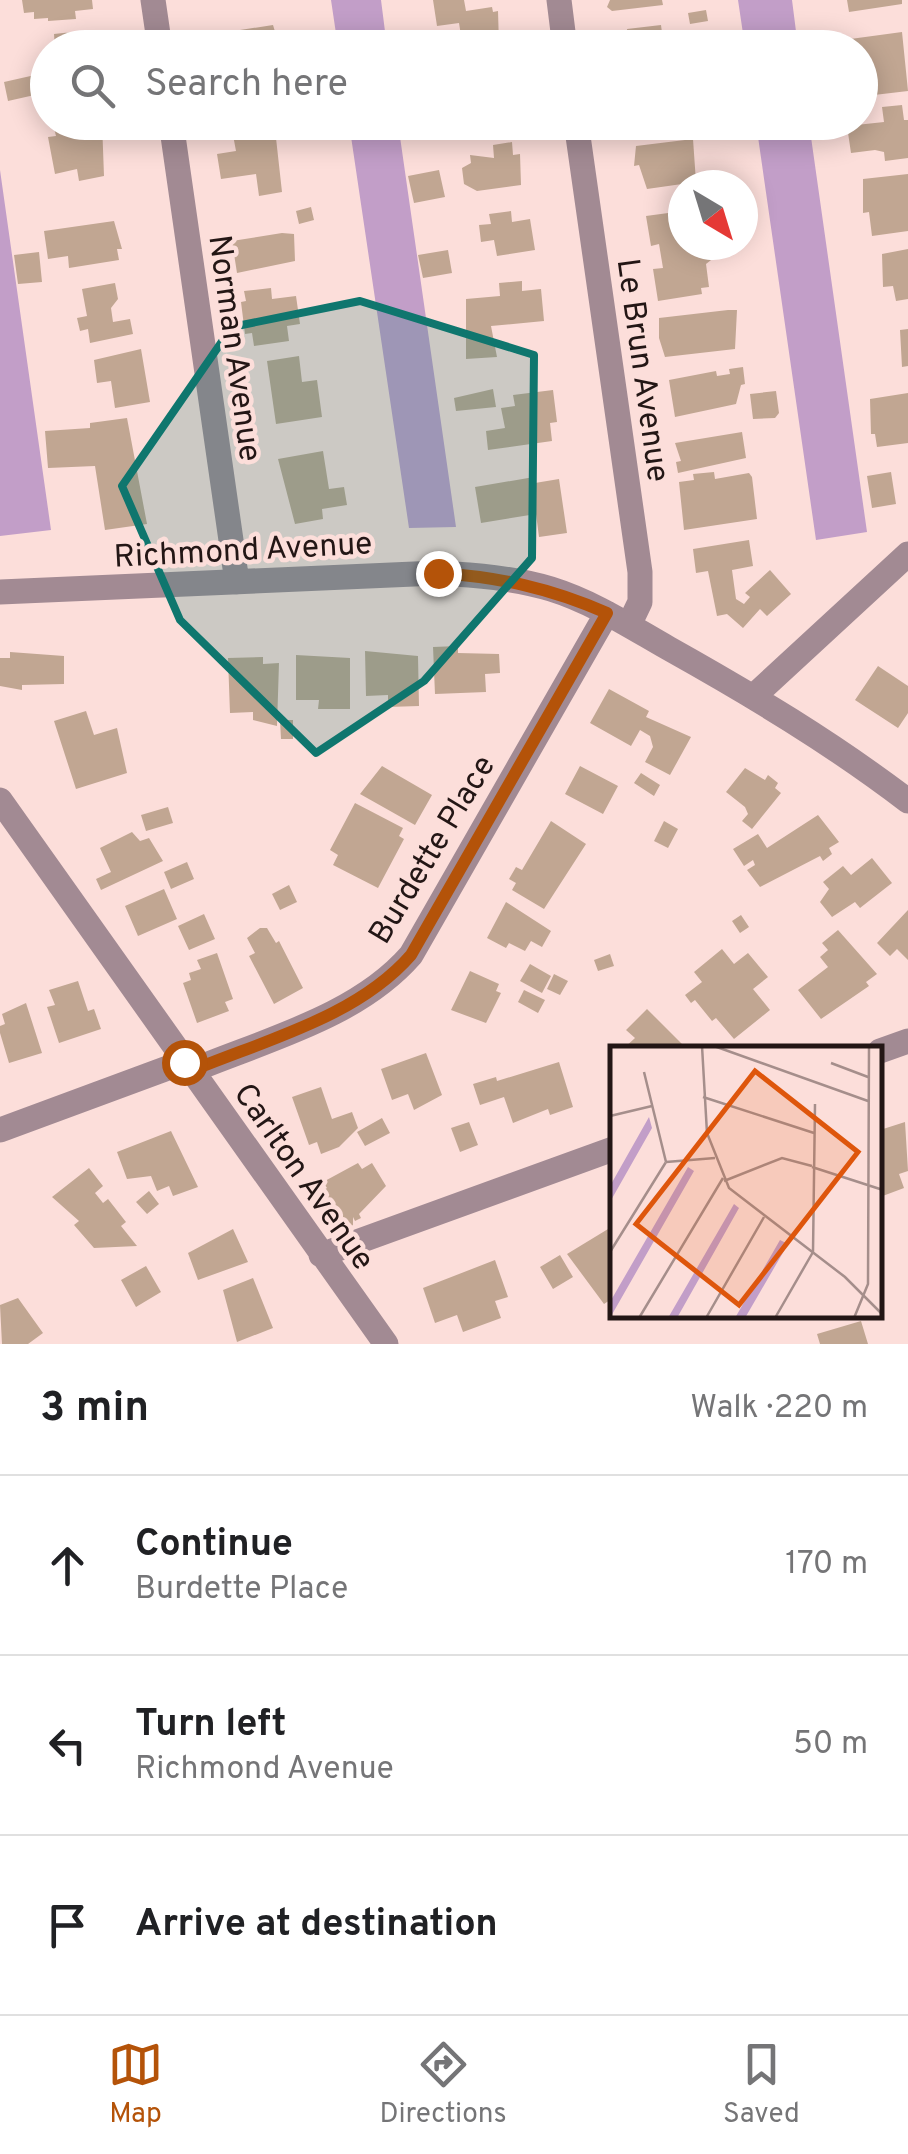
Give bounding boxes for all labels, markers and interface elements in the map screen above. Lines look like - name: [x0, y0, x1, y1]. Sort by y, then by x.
- search box: [30, 30, 878, 140]
- icon: search: [65, 58, 120, 113]
- text: Search here: [145, 61, 348, 110]
- north arrow: [668, 170, 758, 260]
- street label: Norman Avenue: [197, 233, 269, 464]
- street label: Le Brun Avenue: [606, 256, 677, 485]
- street label: Richmond Avenue: [113, 525, 373, 579]
- route end: [416, 551, 462, 597]
- street label: Burdette Place: [362, 749, 506, 952]
- route start: [162, 1040, 208, 1086]
- inset map: [610, 1046, 883, 1319]
- street label: Carlton Avenue: [223, 1076, 382, 1279]
- text: 3 min: [40, 1383, 149, 1436]
- text: Walk · 220 m: [690, 1389, 868, 1429]
- text: Continue: [135, 1521, 293, 1570]
- icon: ahead: [40, 1538, 95, 1593]
- text: 170 m: [785, 1545, 868, 1585]
- text: Burdette Place: [135, 1570, 348, 1610]
- text: Turn left: [135, 1701, 287, 1750]
- icon: left: [40, 1718, 95, 1773]
- text: 50 m: [793, 1725, 868, 1765]
- text: Richmond Avenue: [135, 1750, 394, 1790]
- icon: arrive: [40, 1898, 95, 1953]
- text: Arrive at destination: [135, 1901, 498, 1950]
- tab: Map: [108, 2037, 163, 2133]
- tab: Directions: [379, 2037, 507, 2133]
- tab: Saved: [723, 2037, 800, 2133]

